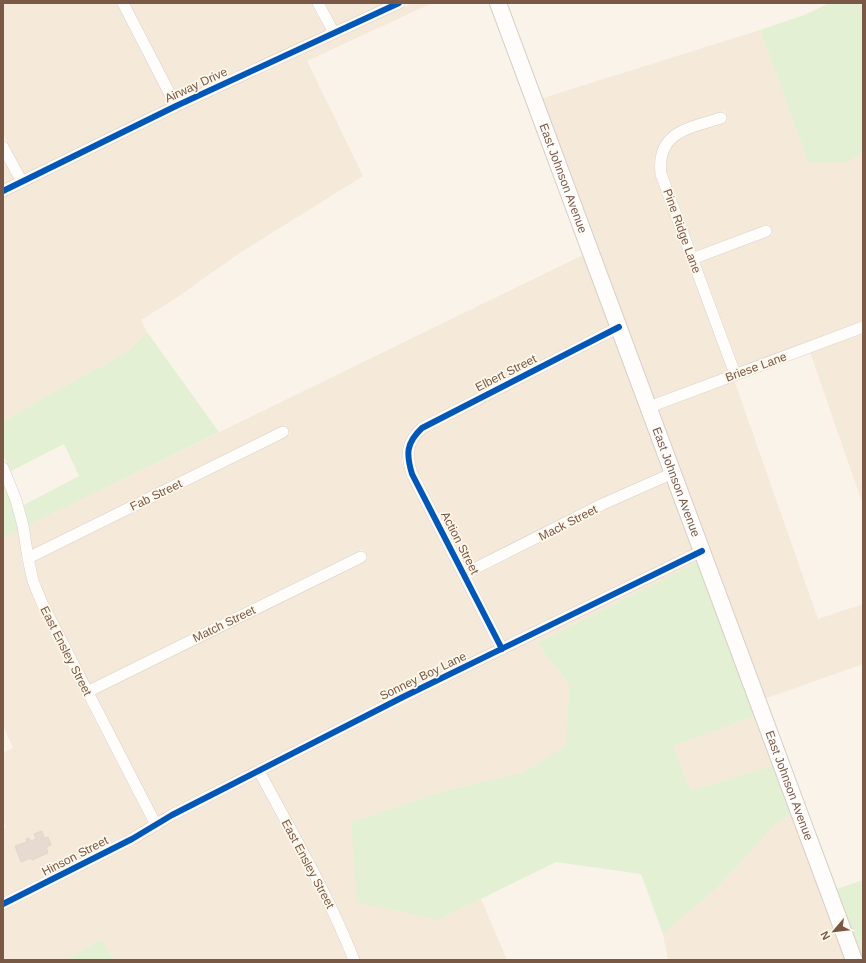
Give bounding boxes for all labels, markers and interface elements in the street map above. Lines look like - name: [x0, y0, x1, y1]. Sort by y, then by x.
- street label: Airway Drive: [163, 64, 230, 106]
- street label: East Johnson Avenue: [536, 121, 590, 235]
- street label: Pine Ridge Lane: [660, 187, 704, 275]
- street label: Briese Lane: [724, 349, 789, 385]
- street label: Elbert Street: [473, 351, 539, 394]
- street label: East Johnson Avenue: [649, 425, 703, 539]
- street label: Fab Street: [128, 476, 185, 514]
- street label: Mack Street: [536, 502, 600, 544]
- street label: Action Street: [438, 509, 482, 577]
- street label: Match Street: [190, 603, 258, 645]
- street label: East Ensley Street: [37, 604, 95, 699]
- street label: Sonney Boy Lane: [377, 649, 469, 703]
- street label: East Johnson Avenue: [762, 729, 816, 843]
- street label: East Ensley Street: [279, 817, 338, 911]
- street label: Hinson Street: [39, 833, 111, 879]
- north arrow: [814, 911, 854, 951]
- text: N: [818, 929, 832, 942]

